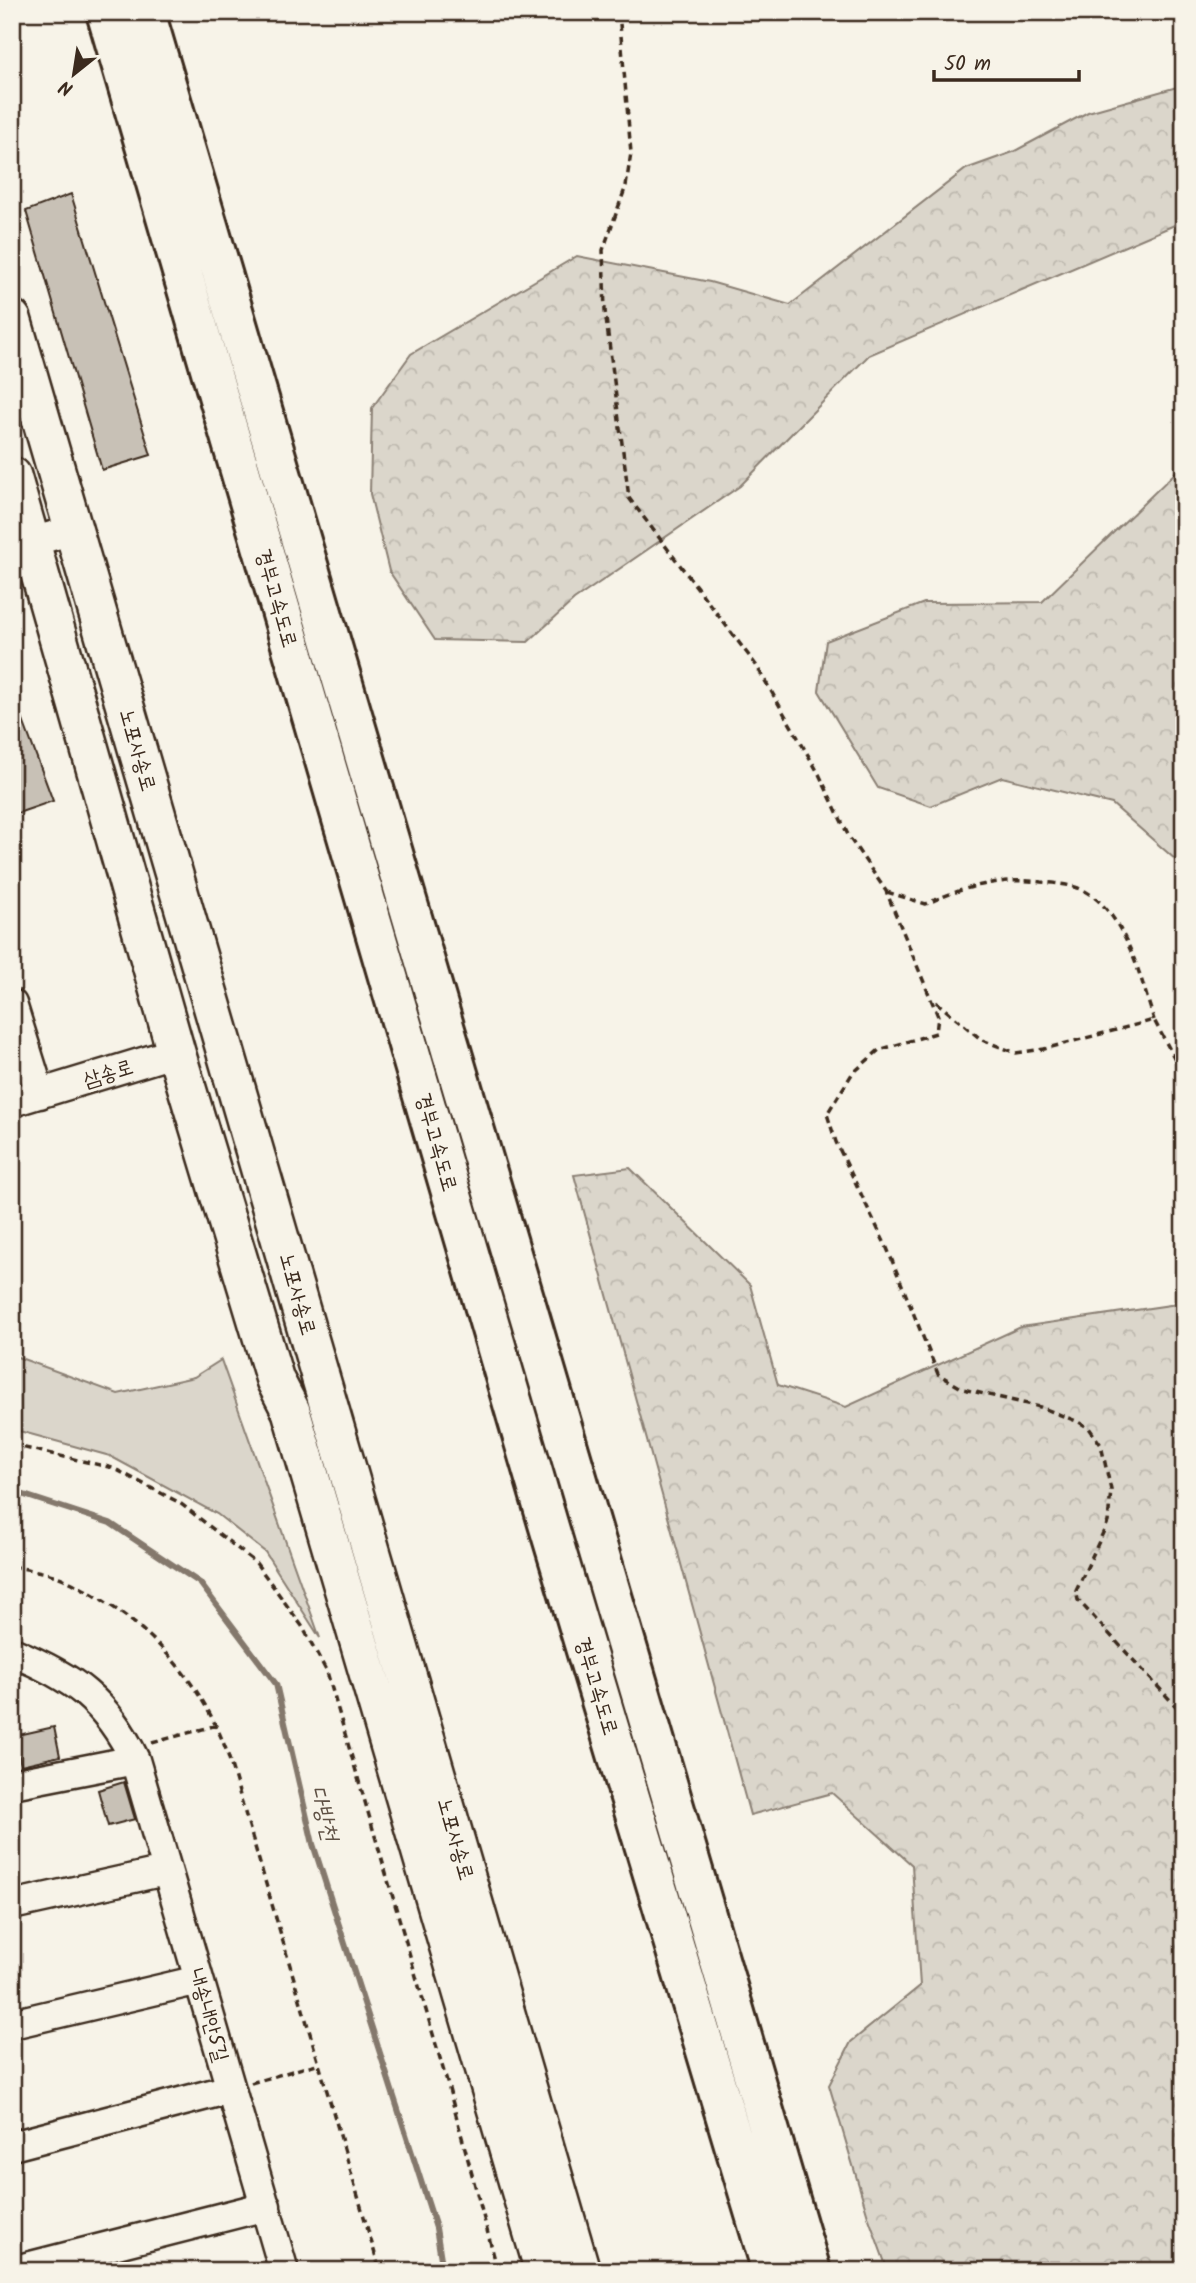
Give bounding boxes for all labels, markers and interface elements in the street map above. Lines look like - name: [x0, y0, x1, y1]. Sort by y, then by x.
- north arrow: [38, 38, 108, 108]
- scale bar: [934, 38, 1079, 82]
- text: 50 m: [944, 48, 991, 81]
- text: N: [54, 71, 79, 103]
- street label: 경부고속도로: [246, 545, 305, 652]
- street label: 노포사송로: [109, 705, 164, 796]
- street label: 삼송로: [79, 1051, 138, 1098]
- street label: 경부고속도로: [406, 1089, 465, 1196]
- street label: 노포사송로: [269, 1249, 324, 1340]
- street label: 경부고속도로: [565, 1633, 626, 1740]
- water label: 다방천: [299, 1782, 348, 1847]
- street label: 노포사송로: [427, 1794, 482, 1885]
- street label: 내송내안5길: [178, 1965, 237, 2066]

